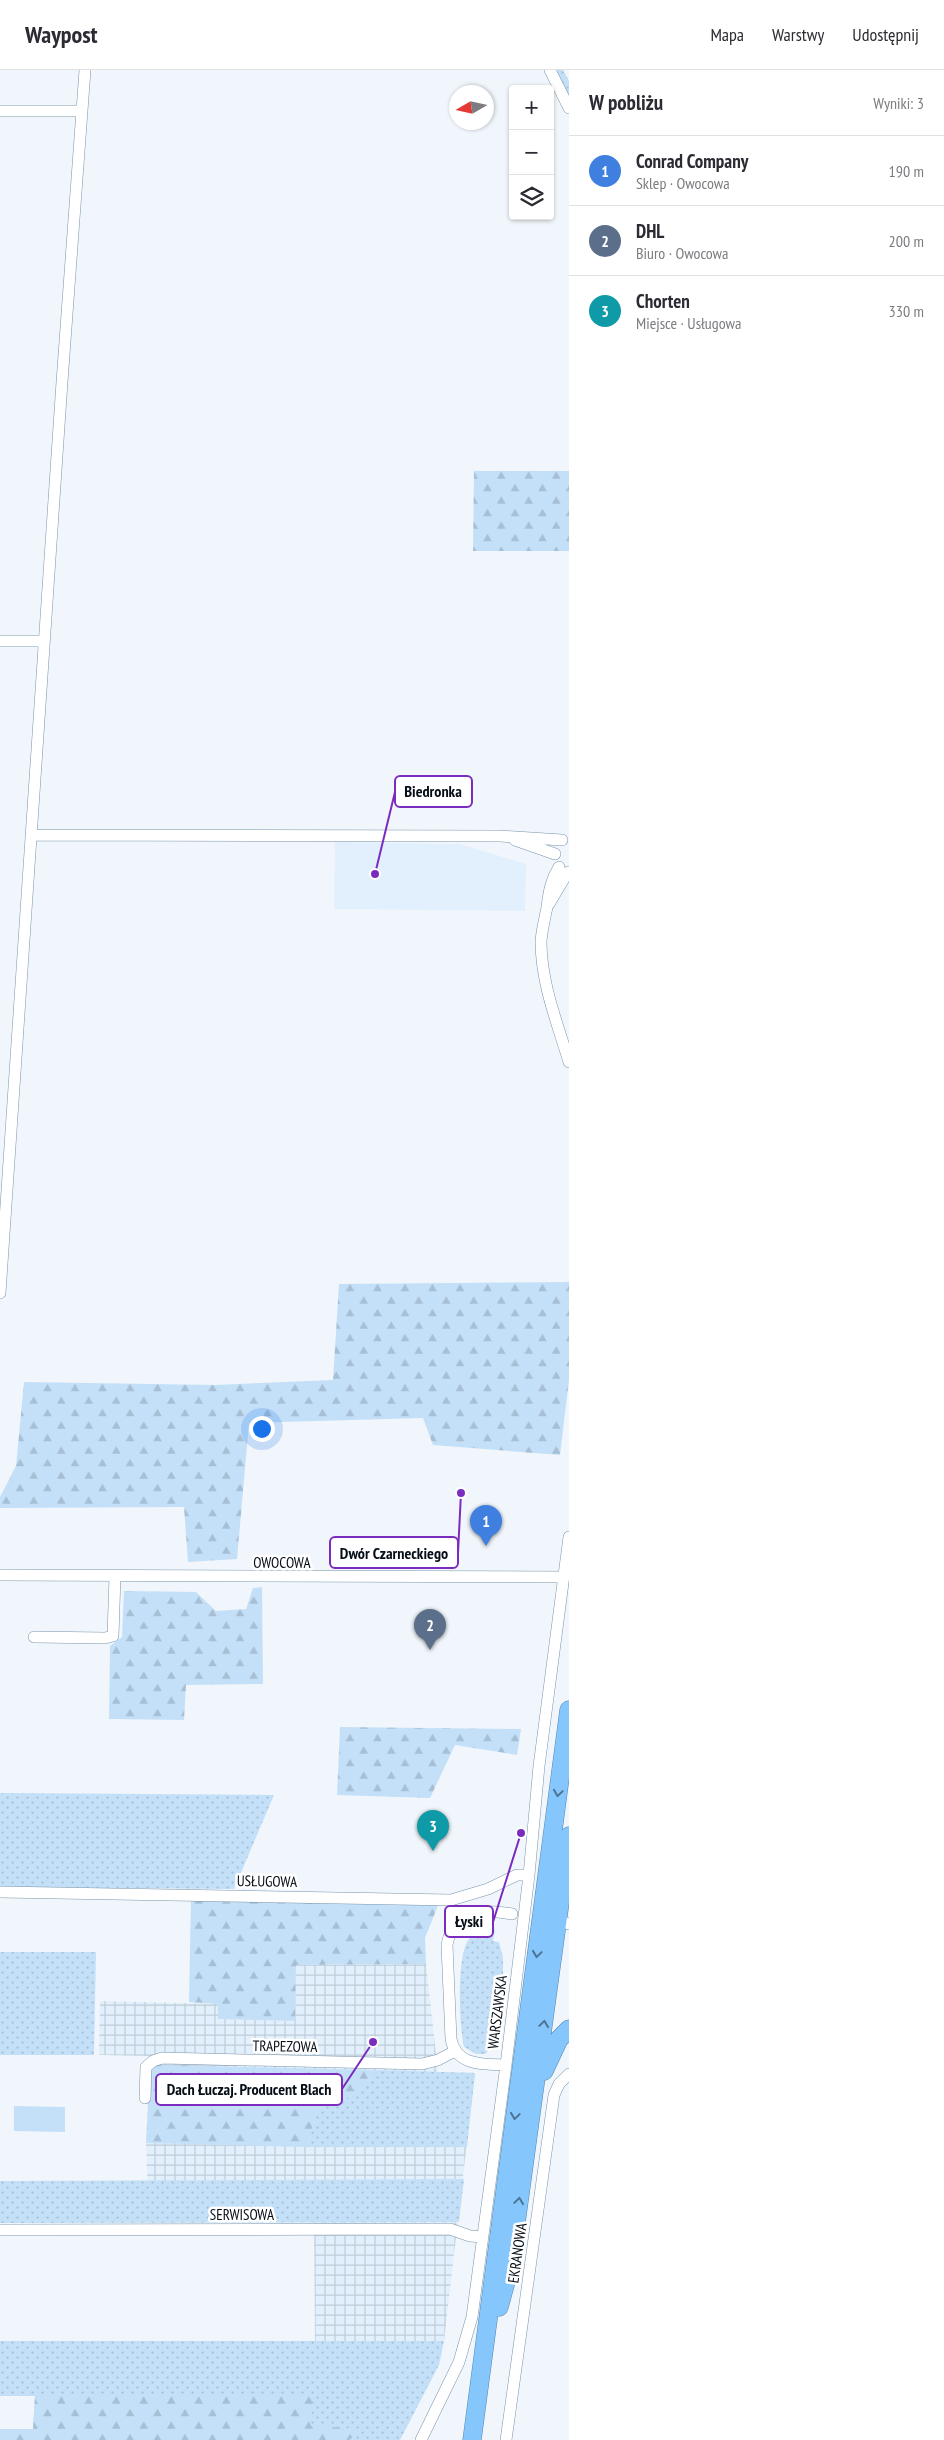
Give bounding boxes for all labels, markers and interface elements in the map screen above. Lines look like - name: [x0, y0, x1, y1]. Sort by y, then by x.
- text: Waypost: [25, 19, 98, 50]
- text: Mapa: [710, 23, 744, 46]
- text: Warstwy: [772, 23, 824, 46]
- text: Udostępnij: [852, 23, 919, 46]
- north arrow: [449, 85, 494, 130]
- map controls: [509, 85, 554, 220]
- button: +: [509, 85, 554, 130]
- text: W pobliżu: [589, 89, 663, 116]
- text: Wyniki: 3: [873, 93, 924, 113]
- button: −: [509, 130, 554, 175]
- text: Conrad Company: [636, 149, 748, 173]
- text: 1: [601, 161, 609, 181]
- text: 190 m: [889, 161, 924, 181]
- text: Sklep · Owocowa: [636, 173, 730, 193]
- button: layers: [509, 175, 554, 220]
- text: DHL: [636, 219, 664, 243]
- text: 2: [601, 231, 609, 251]
- text: 200 m: [889, 231, 924, 251]
- text: Biuro · Owocowa: [636, 243, 728, 263]
- text: Chorten: [636, 289, 690, 313]
- text: 3: [601, 301, 609, 321]
- text: 330 m: [889, 301, 924, 321]
- text: Miejsce · Usługowa: [636, 313, 741, 333]
- callout: Biedronka: [395, 776, 472, 807]
- text: Biedronka: [404, 781, 462, 801]
- your location: [249, 1416, 275, 1442]
- pin: 1: [470, 1505, 502, 1546]
- callout: Dwór Czarneckiego: [330, 1537, 458, 1568]
- text: Dwór Czarneckiego: [340, 1543, 448, 1563]
- street label: OWOCOWA: [253, 1553, 312, 1572]
- pin: 2: [414, 1609, 446, 1650]
- one-way arrow: [553, 1789, 564, 1797]
- pin: 3: [417, 1810, 449, 1851]
- street label: USŁUGOWA: [237, 1871, 298, 1891]
- callout: Łyski: [445, 1906, 493, 1937]
- text: Łyski: [455, 1911, 483, 1931]
- one-way arrow: [532, 1950, 543, 1958]
- street label: WARSZAWSKA: [483, 1973, 511, 2050]
- one-way arrow: [538, 2020, 549, 2028]
- street label: TRAPEZOWA: [252, 2036, 319, 2056]
- callout: Dach Łuczaj. Producent Blach: [156, 2074, 342, 2105]
- text: Dach Łuczaj. Producent Blach: [167, 2079, 331, 2099]
- one-way arrow: [510, 2112, 521, 2120]
- one-way arrow: [513, 2197, 524, 2205]
- street label: SERWISOWA: [210, 2205, 275, 2224]
- street label: EKRANOWA: [503, 2221, 531, 2284]

